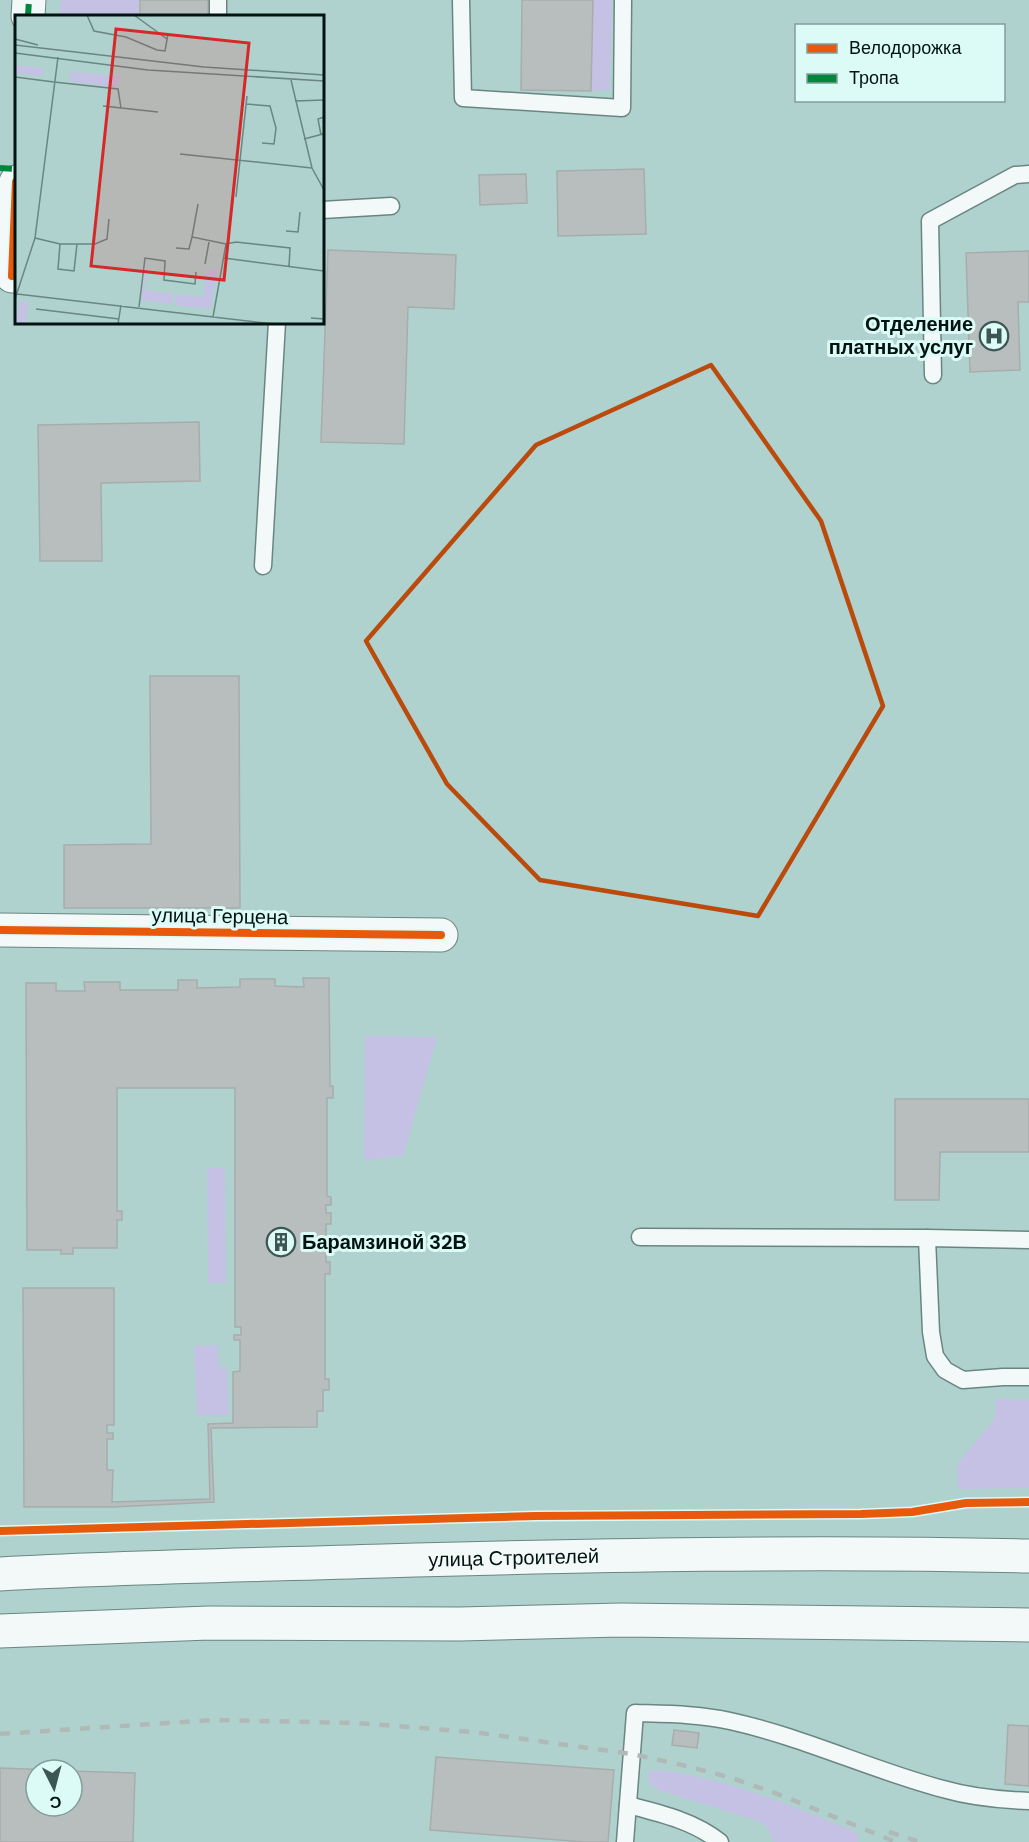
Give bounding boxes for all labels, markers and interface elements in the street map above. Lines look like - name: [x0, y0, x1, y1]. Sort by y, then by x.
- inset map: [15, 15, 324, 324]
- legend: [795, 24, 1005, 102]
- text: Велодорожка: [849, 36, 962, 60]
- text: Тропа: [849, 66, 900, 90]
- place label: Отделение платных услуг: [829, 311, 973, 360]
- hospital icon: Отделение платных услуг: [978, 320, 1010, 352]
- street label: улица Герцена: [152, 902, 289, 930]
- building icon: Барамзиной 32В: [265, 1226, 297, 1258]
- place label: Барамзиной 32В: [302, 1229, 467, 1255]
- street label: улица Строителей: [428, 1543, 599, 1573]
- north arrow: [24, 1758, 84, 1818]
- text: С: [48, 1791, 62, 1814]

